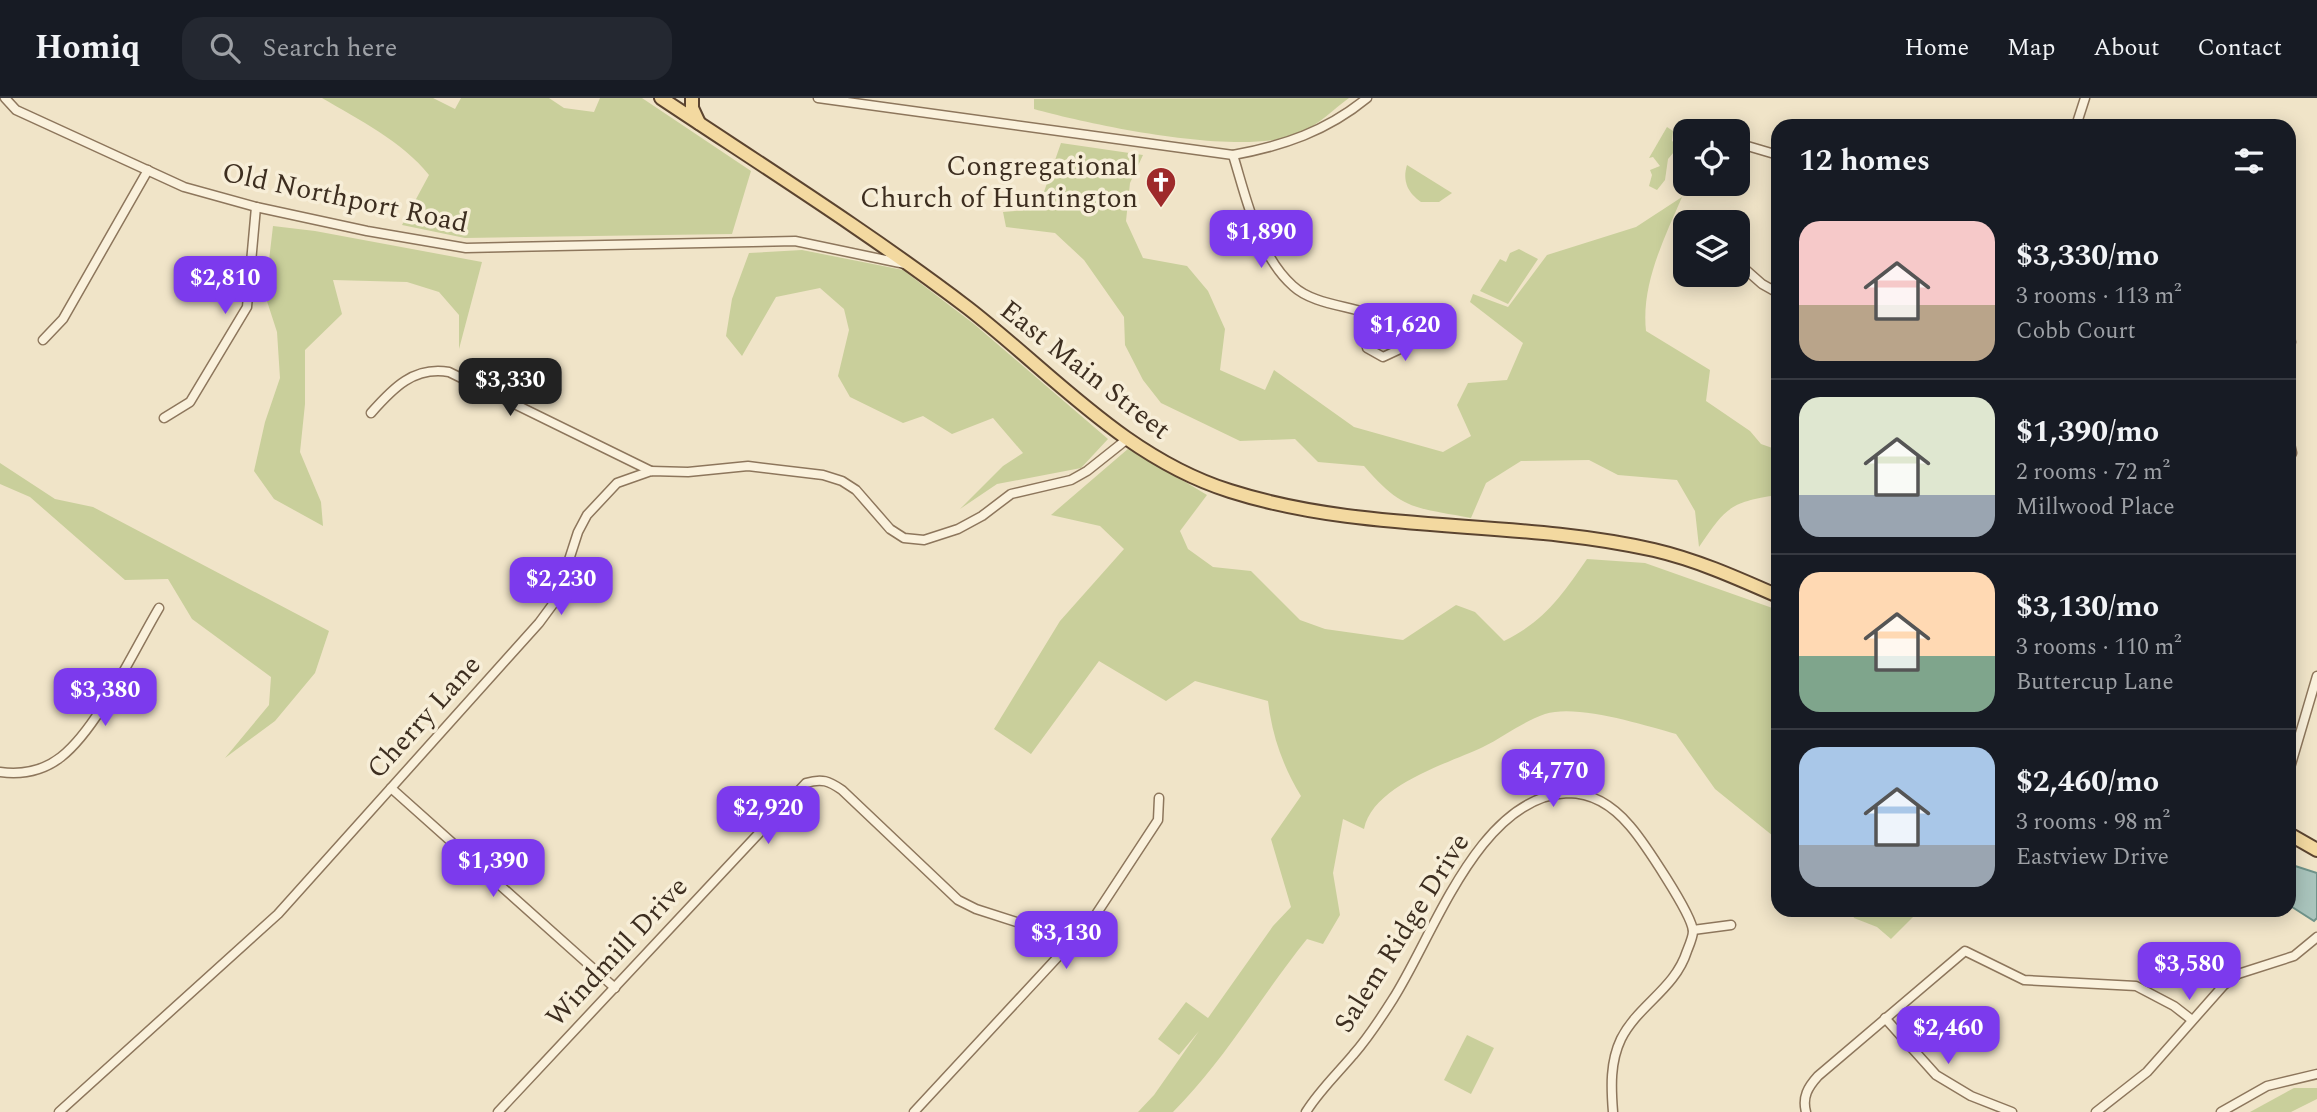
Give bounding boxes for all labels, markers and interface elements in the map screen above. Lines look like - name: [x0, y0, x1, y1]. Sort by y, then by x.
- search box: [182, 17, 672, 80]
- text: Homiq: [35, 23, 140, 73]
- text: Search here: [262, 28, 397, 68]
- icon: search: [206, 29, 244, 67]
- text: Home: [1904, 30, 1969, 66]
- text: Map: [2007, 30, 2055, 66]
- text: About: [2093, 30, 2159, 66]
- text: Contact: [2197, 30, 2282, 66]
- map controls: [1673, 119, 1750, 287]
- button: locate: [1673, 119, 1750, 196]
- text: 12 homes: [1799, 138, 1930, 184]
- icon: filters: [2230, 142, 2268, 180]
- place label: Congregational Church of Huntington: [860, 145, 1138, 220]
- street label: Old Northport Road: [218, 151, 472, 245]
- church icon: Congregational Church of Huntington: [1144, 165, 1178, 209]
- button: layers: [1673, 210, 1750, 287]
- pin: $1,890: [1204, 211, 1318, 270]
- text: $1,890: [1226, 215, 1296, 250]
- text: $3,330/mo: [2016, 233, 2159, 279]
- icon: home: [1855, 249, 1939, 333]
- pin: $2,810: [168, 256, 282, 316]
- text: $2,810: [190, 261, 260, 296]
- text: 3 rooms · 113 m²: [2016, 279, 2182, 314]
- street label: East Main Street: [990, 289, 1180, 451]
- pin: $1,620: [1348, 303, 1462, 363]
- text: $1,620: [1370, 308, 1440, 343]
- text: Cobb Court: [2016, 314, 2136, 349]
- pin: $3,330: [453, 358, 567, 418]
- text: $3,330: [475, 363, 545, 398]
- text: $1,390/mo: [2016, 409, 2159, 455]
- icon: home: [1855, 425, 1939, 509]
- text: 2 rooms · 72 m²: [2016, 455, 2170, 490]
- text: Millwood Place: [2016, 490, 2175, 525]
- pin: $2,230: [504, 558, 618, 617]
- text: $2,230: [526, 562, 596, 597]
- text: $3,130/mo: [2016, 584, 2159, 630]
- icon: home: [1855, 600, 1939, 684]
- text: 3 rooms · 110 m²: [2016, 630, 2182, 665]
- street label: Cherry Lane: [356, 645, 492, 789]
- text: Buttercup Lane: [2016, 665, 2174, 700]
- pin: $3,380: [48, 668, 162, 728]
- text: $3,380: [70, 673, 140, 708]
- pin: $4,770: [1496, 750, 1610, 809]
- text: $4,770: [1518, 754, 1588, 789]
- text: $2,460/mo: [2016, 759, 2159, 805]
- icon: home: [1855, 775, 1939, 859]
- pin: $2,920: [711, 786, 825, 846]
- text: $2,920: [733, 791, 803, 826]
- text: 3 rooms · 98 m²: [2016, 805, 2170, 840]
- street label: Salem Ridge Drive: [1323, 825, 1481, 1041]
- pin: $1,390: [436, 840, 550, 899]
- text: Eastview Drive: [2016, 840, 2169, 875]
- text: $1,390: [458, 844, 528, 879]
- street label: Windmill Drive: [536, 867, 698, 1037]
- pin: $3,130: [1009, 912, 1123, 971]
- text: $3,130: [1031, 916, 1101, 951]
- pin: $3,580: [2132, 942, 2246, 1002]
- text: $3,580: [2154, 947, 2224, 982]
- pin: $2,460: [1891, 1006, 2005, 1066]
- text: $2,460: [1913, 1011, 1983, 1046]

